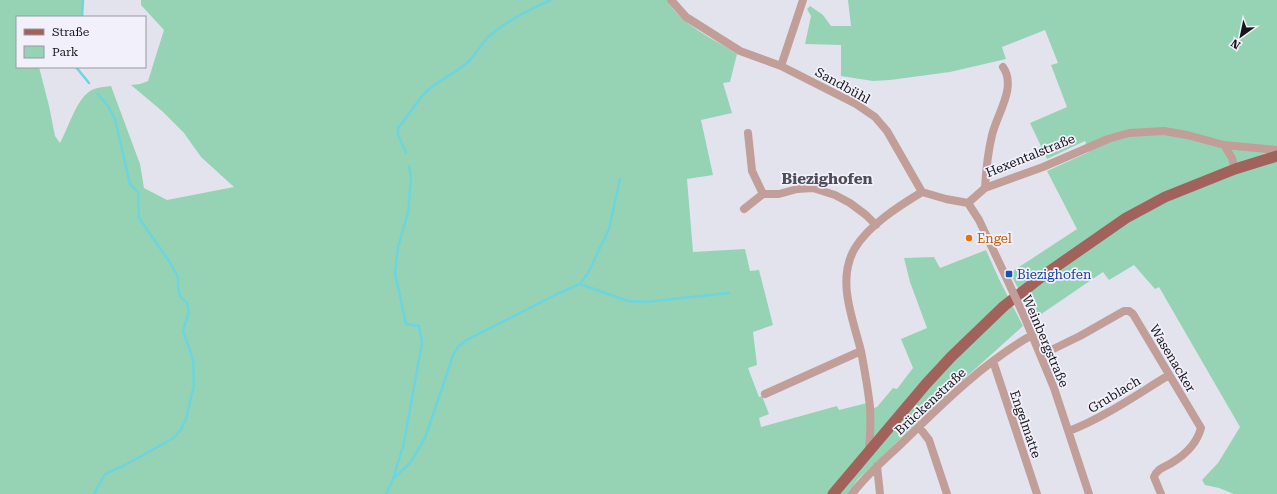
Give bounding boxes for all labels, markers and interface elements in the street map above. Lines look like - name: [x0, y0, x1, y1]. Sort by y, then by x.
- legend: [16, 16, 146, 68]
- north arrow: [1221, 16, 1261, 56]
- text: Straße: [52, 25, 90, 39]
- text: N: [1228, 36, 1243, 52]
- text: Park: [52, 45, 79, 59]
- street label: Sandbühl: [813, 64, 873, 107]
- street label: Hexentalstraße: [983, 131, 1077, 180]
- district label: Biezighofen: [781, 170, 873, 188]
- place label: Engel: [977, 231, 1012, 246]
- marker: Engel: [964, 233, 974, 243]
- place label: Biezighofen: [1017, 267, 1092, 282]
- marker: Biezighofen: [1004, 269, 1014, 279]
- street label: Weinbergstraße: [1019, 293, 1072, 390]
- street label: Wasenacker: [1147, 322, 1199, 395]
- street label: Brückenstraße: [892, 365, 969, 438]
- street label: Grublach: [1085, 373, 1144, 416]
- street label: Engelmatte: [1007, 388, 1044, 460]

